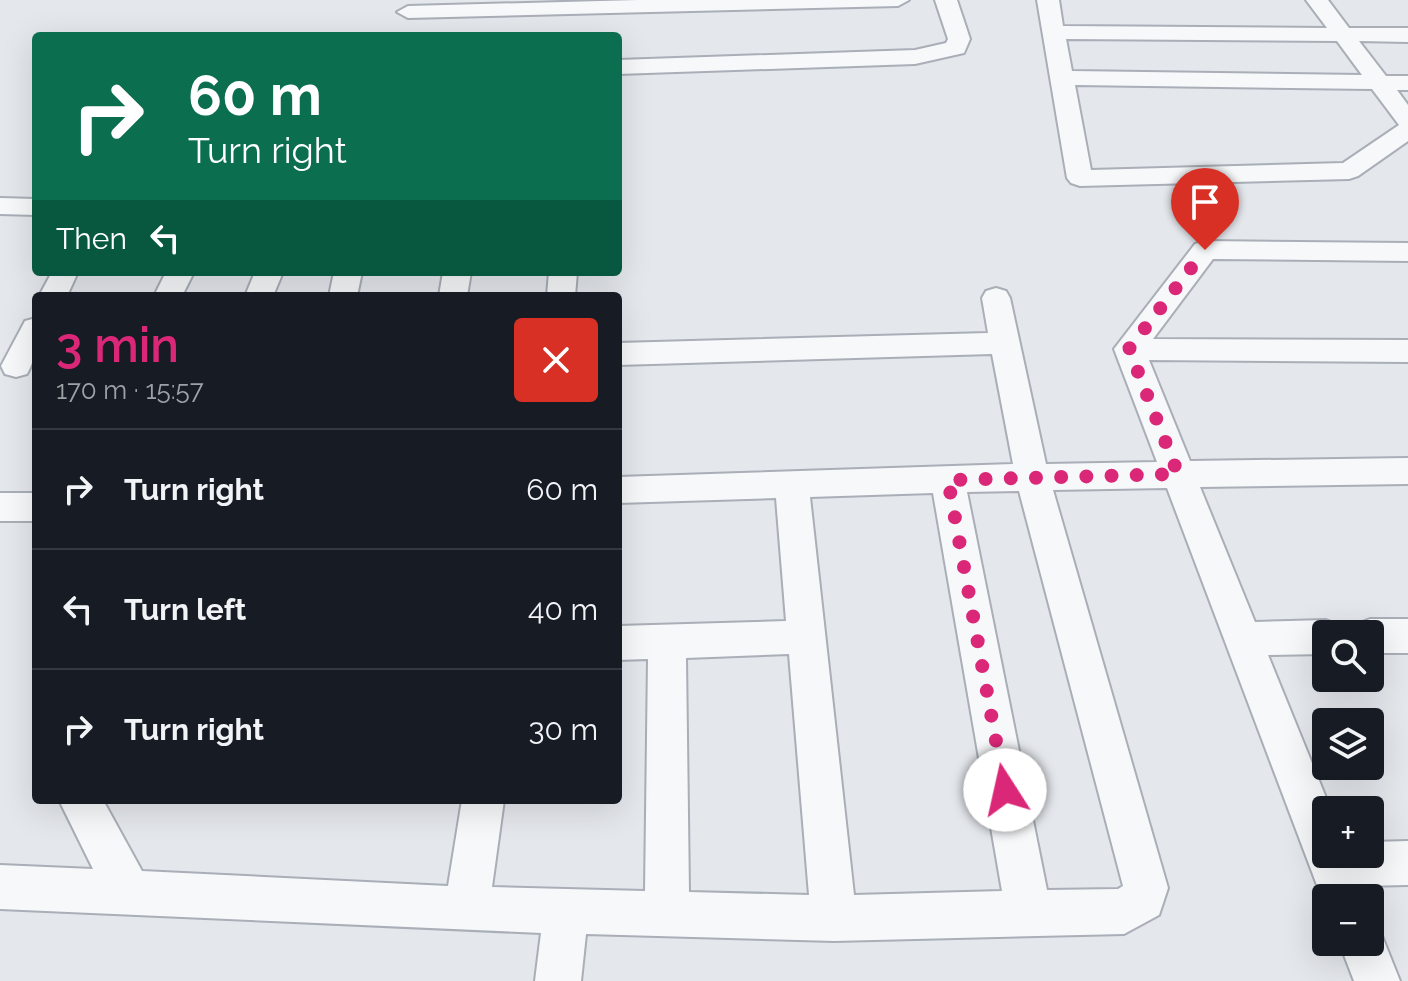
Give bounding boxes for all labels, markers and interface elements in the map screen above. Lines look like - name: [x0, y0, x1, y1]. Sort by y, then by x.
- text: 60 m: [188, 62, 322, 128]
- icon: right: [56, 64, 160, 168]
- text: Turn right: [188, 129, 347, 171]
- pin: [1171, 168, 1239, 250]
- icon: arrive: [1183, 180, 1227, 224]
- icon: left: [143, 216, 187, 260]
- text: Then: [56, 221, 127, 256]
- text: 3 min: [56, 317, 179, 373]
- button: close: [514, 318, 598, 402]
- text: 170 m · 15:57: [56, 375, 204, 405]
- icon: right: [56, 467, 100, 511]
- text: Turn right: [124, 472, 264, 507]
- text: 60 m: [526, 472, 598, 507]
- icon: left: [56, 587, 100, 631]
- text: Turn left: [124, 592, 246, 627]
- text: 40 m: [528, 592, 598, 627]
- map controls: [1312, 620, 1384, 956]
- button: search: [1312, 620, 1384, 692]
- icon: right: [56, 707, 100, 751]
- button: layers: [1312, 708, 1384, 780]
- text: Turn right: [124, 712, 264, 747]
- text: 30 m: [528, 712, 598, 747]
- position arrow: [963, 748, 1047, 832]
- button: +: [1312, 796, 1384, 868]
- button: −: [1312, 884, 1384, 956]

